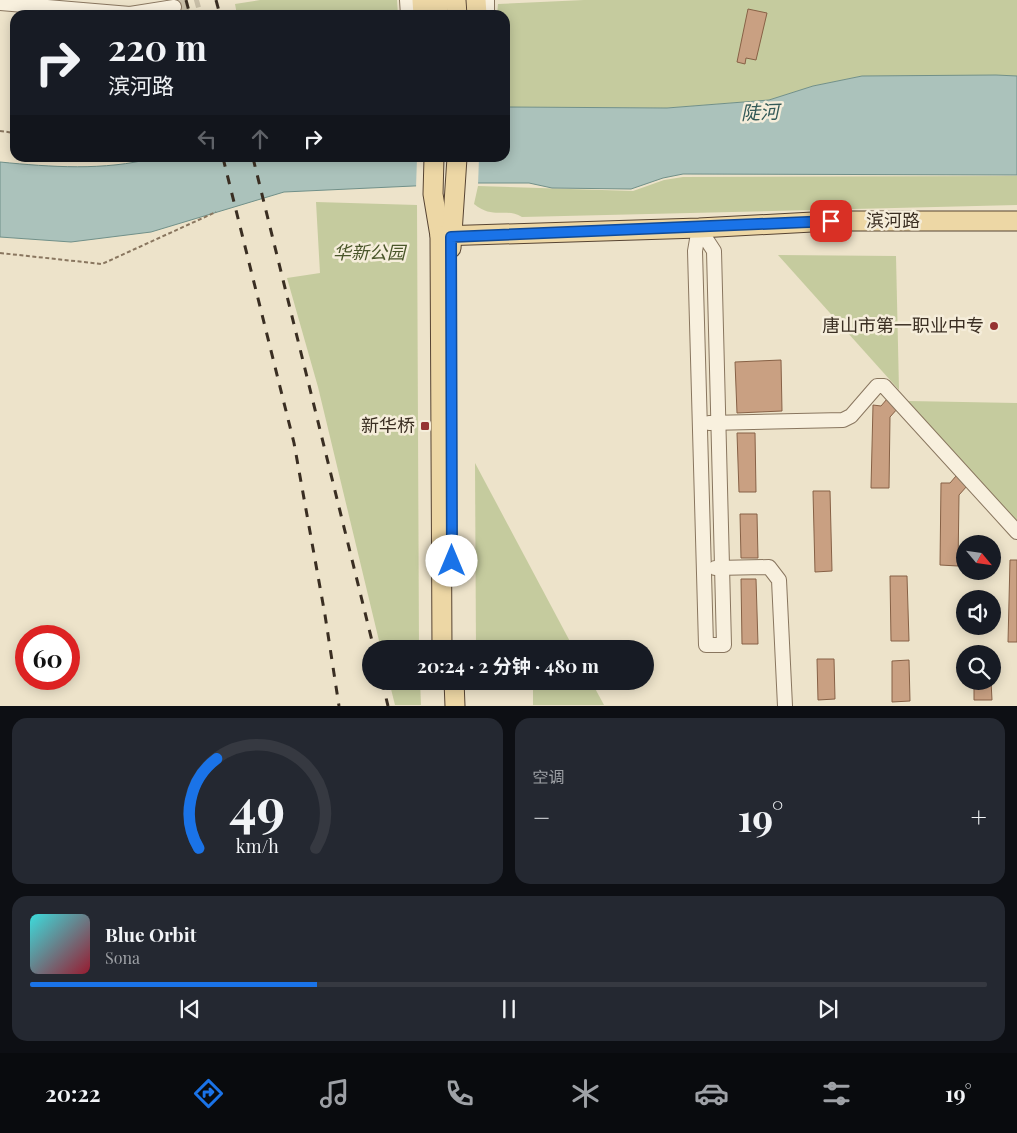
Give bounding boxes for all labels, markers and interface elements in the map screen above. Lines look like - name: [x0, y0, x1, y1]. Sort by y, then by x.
- text: 220 m: [108, 23, 207, 70]
- icon: right: [25, 30, 90, 95]
- text: 滨河路: [108, 70, 174, 100]
- water label: 陡河: [741, 97, 783, 125]
- icon: left: [193, 125, 221, 153]
- icon: ahead: [246, 125, 274, 153]
- icon: right: [299, 125, 327, 153]
- pin: [810, 200, 852, 242]
- icon: arrive: [817, 207, 845, 235]
- street label: 滨河路: [866, 208, 920, 232]
- park label: 华新公园: [333, 240, 408, 264]
- place label: 唐山市第一职业中专: [822, 313, 984, 337]
- marker: 唐山市第一职业中专: [988, 320, 1000, 332]
- place label: 新华桥: [361, 413, 415, 437]
- marker: 新华桥: [419, 420, 431, 432]
- position arrow: [425, 534, 477, 586]
- north arrow: [956, 535, 1001, 580]
- map controls: [956, 535, 1001, 690]
- button: sound: [956, 590, 1001, 635]
- speed limit sign: 60: [15, 625, 80, 690]
- button: search: [956, 645, 1001, 690]
- text: 20:24 · 2 分钟 · 480 m: [417, 652, 599, 678]
- text: 空调: [533, 766, 565, 787]
- text: 49: [229, 771, 285, 840]
- text: 19°: [738, 791, 784, 842]
- text: −: [533, 798, 551, 835]
- text: +: [971, 798, 987, 835]
- text: km/h: [236, 834, 279, 857]
- text: Blue Orbit: [105, 921, 196, 947]
- text: Sona: [105, 947, 140, 968]
- icon: previous: [176, 995, 204, 1023]
- icon: pause: [495, 995, 523, 1023]
- icon: next: [814, 995, 842, 1023]
- icon: directions: [191, 1076, 226, 1111]
- icon: music: [317, 1076, 352, 1111]
- icon: phone: [442, 1076, 477, 1111]
- icon: climate: [568, 1076, 603, 1111]
- icon: car: [694, 1076, 729, 1111]
- icon: filters: [819, 1076, 854, 1111]
- text: 20:22: [45, 1078, 100, 1108]
- text: 19°: [945, 1078, 972, 1108]

